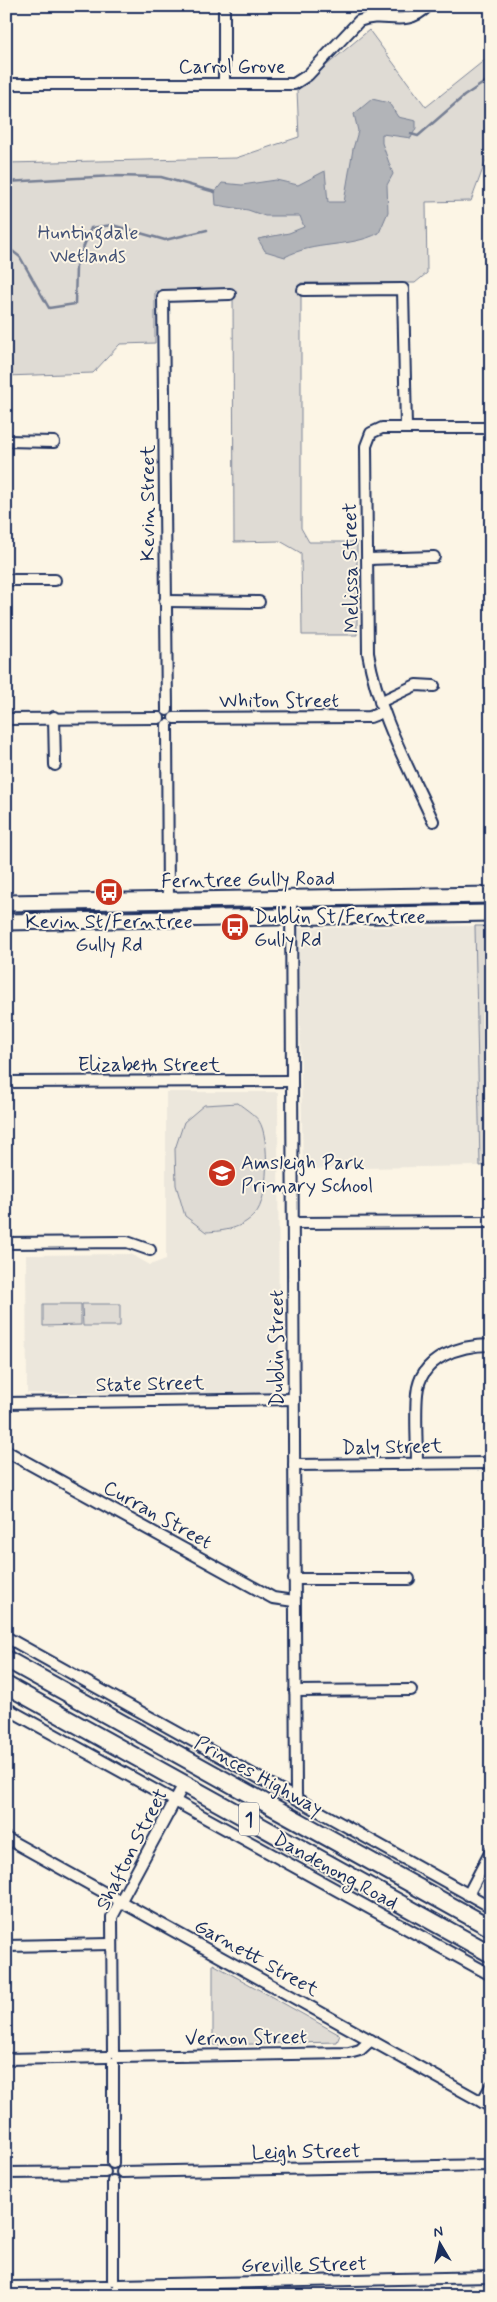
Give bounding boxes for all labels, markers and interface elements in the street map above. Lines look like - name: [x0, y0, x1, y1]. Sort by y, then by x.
- street label: Carrol Grove: [178, 54, 286, 81]
- park label: Huntingdale Wetlands: [37, 220, 139, 270]
- street label: Kevin Street: [135, 444, 162, 561]
- street label: Melissa Street: [337, 502, 366, 634]
- street label: Whiton Street: [219, 688, 339, 715]
- street label: Ferntree Gully Road: [161, 865, 335, 896]
- bus stop icon: Kevin St/Ferntree Gully Rd: [94, 877, 124, 907]
- place label: Dublin St/Ferntree Gully Rd: [254, 904, 426, 954]
- place label: Kevin St/Ferntree Gully Rd: [25, 909, 193, 959]
- bus stop icon: Dublin St/Ferntree Gully Rd: [220, 912, 250, 942]
- street label: Elizabeth Street: [78, 1052, 220, 1079]
- place label: Amsleigh Park Primary School: [241, 1150, 373, 1200]
- school or university icon: Amsleigh Park Primary School: [207, 1158, 237, 1188]
- street label: Dublin Street: [264, 1290, 291, 1406]
- street label: State Street: [95, 1370, 205, 1399]
- street label: Daly Street: [341, 1433, 443, 1462]
- street label: Curran Street: [98, 1474, 216, 1556]
- street label: Princes Highway: [189, 1730, 327, 1823]
- street label: Shafton Street: [90, 1784, 175, 1915]
- road number: 1: [239, 1802, 259, 1836]
- street label: Dandenong Road: [267, 1826, 403, 1918]
- street label: Garnett Street: [189, 1913, 324, 2004]
- street label: Vernon Street: [185, 2024, 307, 2053]
- street label: Leigh Street: [251, 2138, 361, 2167]
- north arrow: [414, 2220, 464, 2270]
- text: N: [432, 2223, 444, 2242]
- street label: Greville Street: [241, 2251, 367, 2280]

